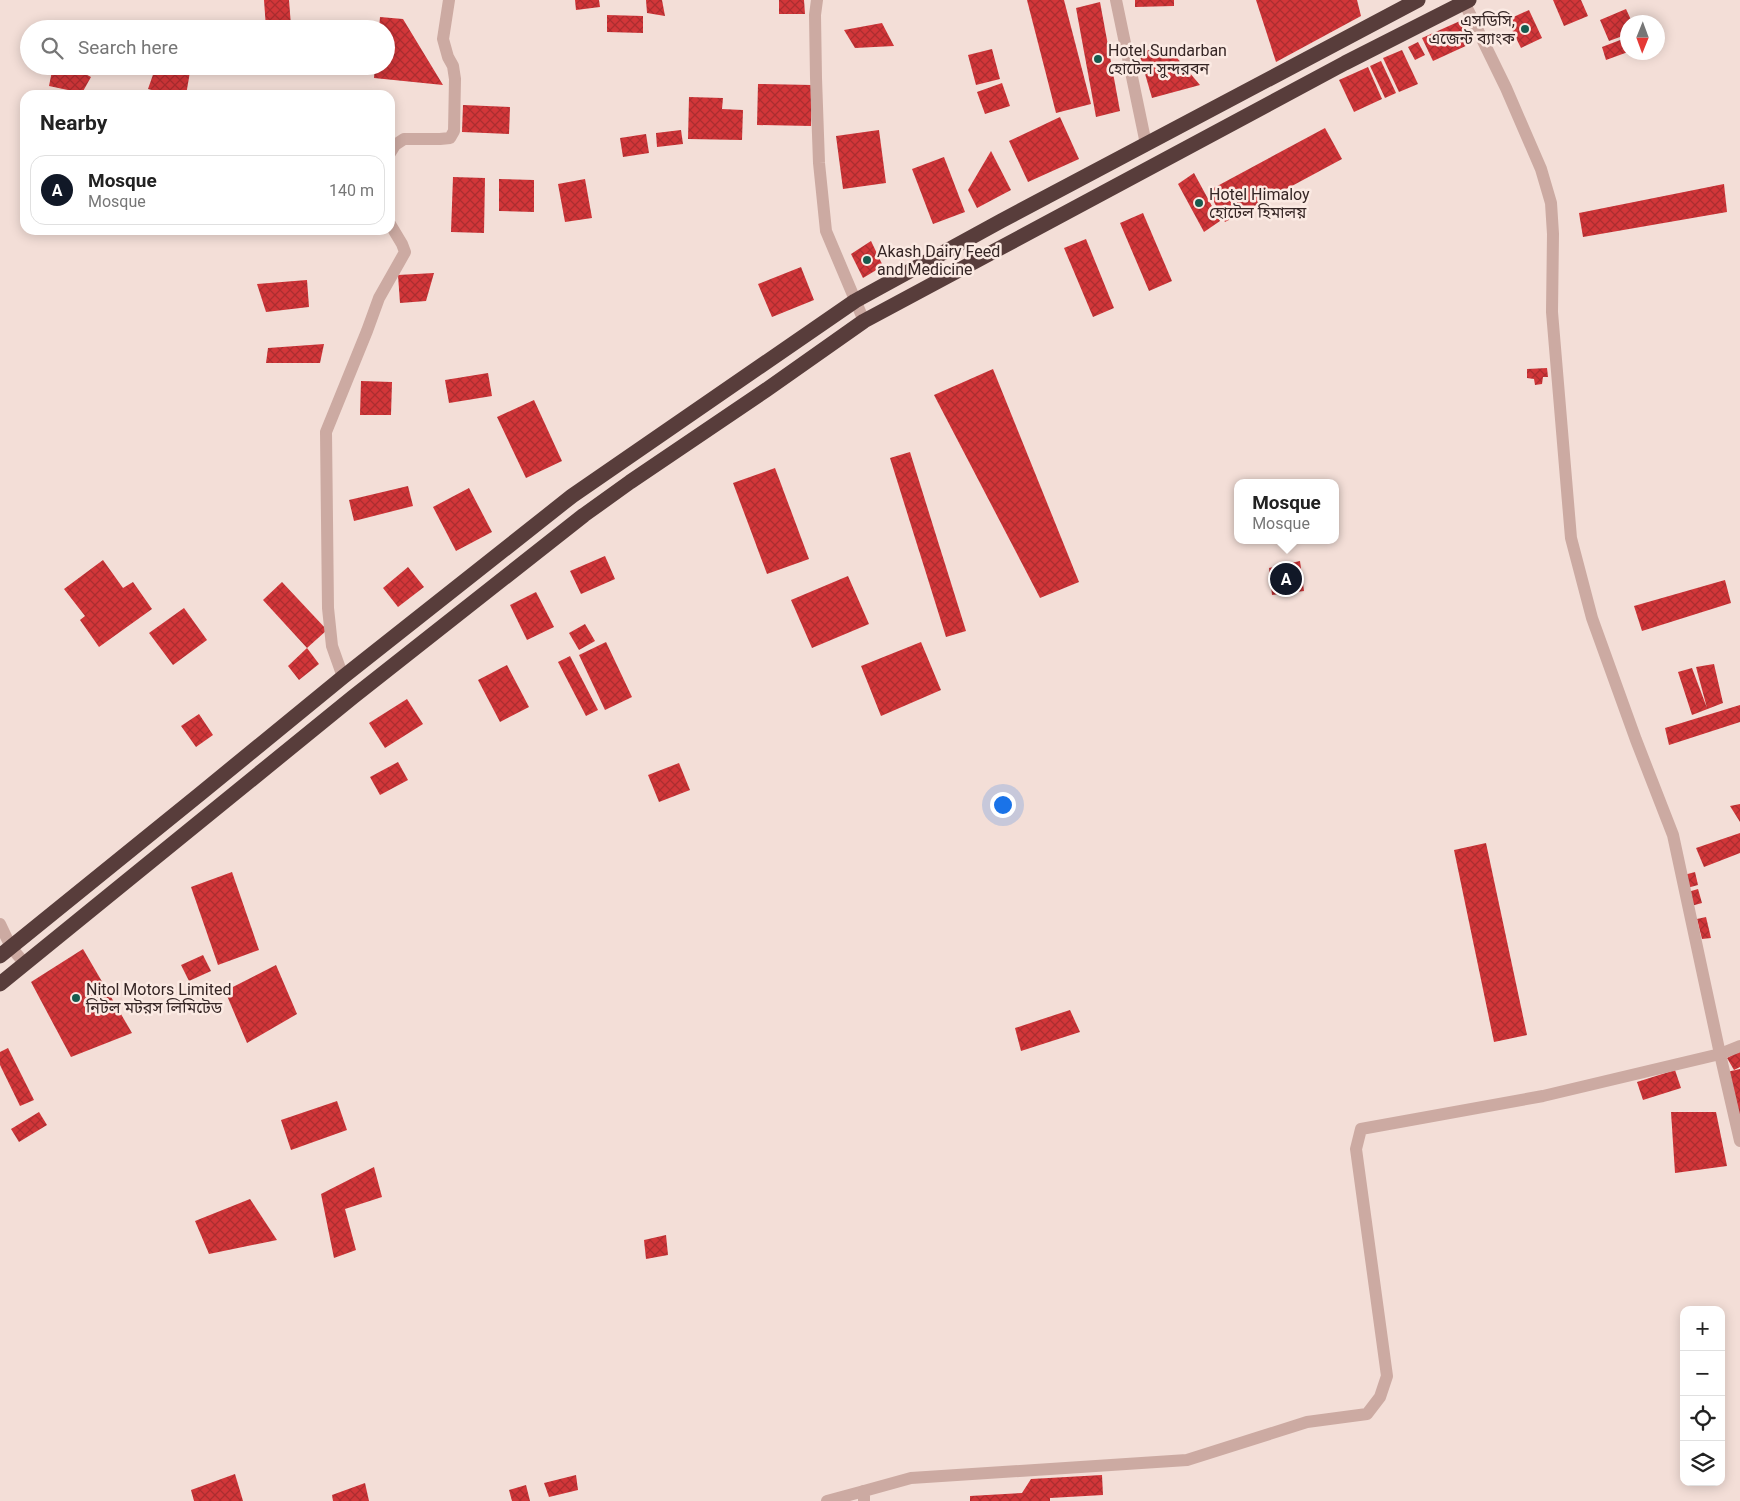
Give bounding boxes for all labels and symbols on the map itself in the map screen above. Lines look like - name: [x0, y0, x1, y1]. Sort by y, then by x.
- place label: এসডিসি, এজেন্ট ব্যাংক: [1428, 11, 1516, 48]
- north arrow: [1620, 15, 1665, 60]
- marker: এসডিসি, এজেন্ট ব্যাংক: [1519, 23, 1531, 35]
- place label: Hotel Sundarban হোটেল সুন্দরবন: [1108, 41, 1227, 78]
- marker: Hotel Sundarban হোটেল সুন্দরবন: [1092, 53, 1104, 65]
- place label: Hotel Himaloy হোটেল হিমালয়: [1209, 185, 1310, 222]
- marker: Hotel Himaloy হোটেল হিমালয়: [1193, 197, 1205, 209]
- place label: Akash Dairy Feed and Medicine: [877, 242, 1000, 279]
- marker: Akash Dairy Feed and Medicine: [861, 254, 873, 266]
- pin: A: [1270, 560, 1302, 598]
- your location: [990, 792, 1016, 818]
- place label: Nitol Motors Limited নিটল মটরস লিমিটেড: [85, 980, 231, 1017]
- marker: Nitol Motors Limited নিটল মটরস লিমিটেড: [70, 992, 82, 1004]

